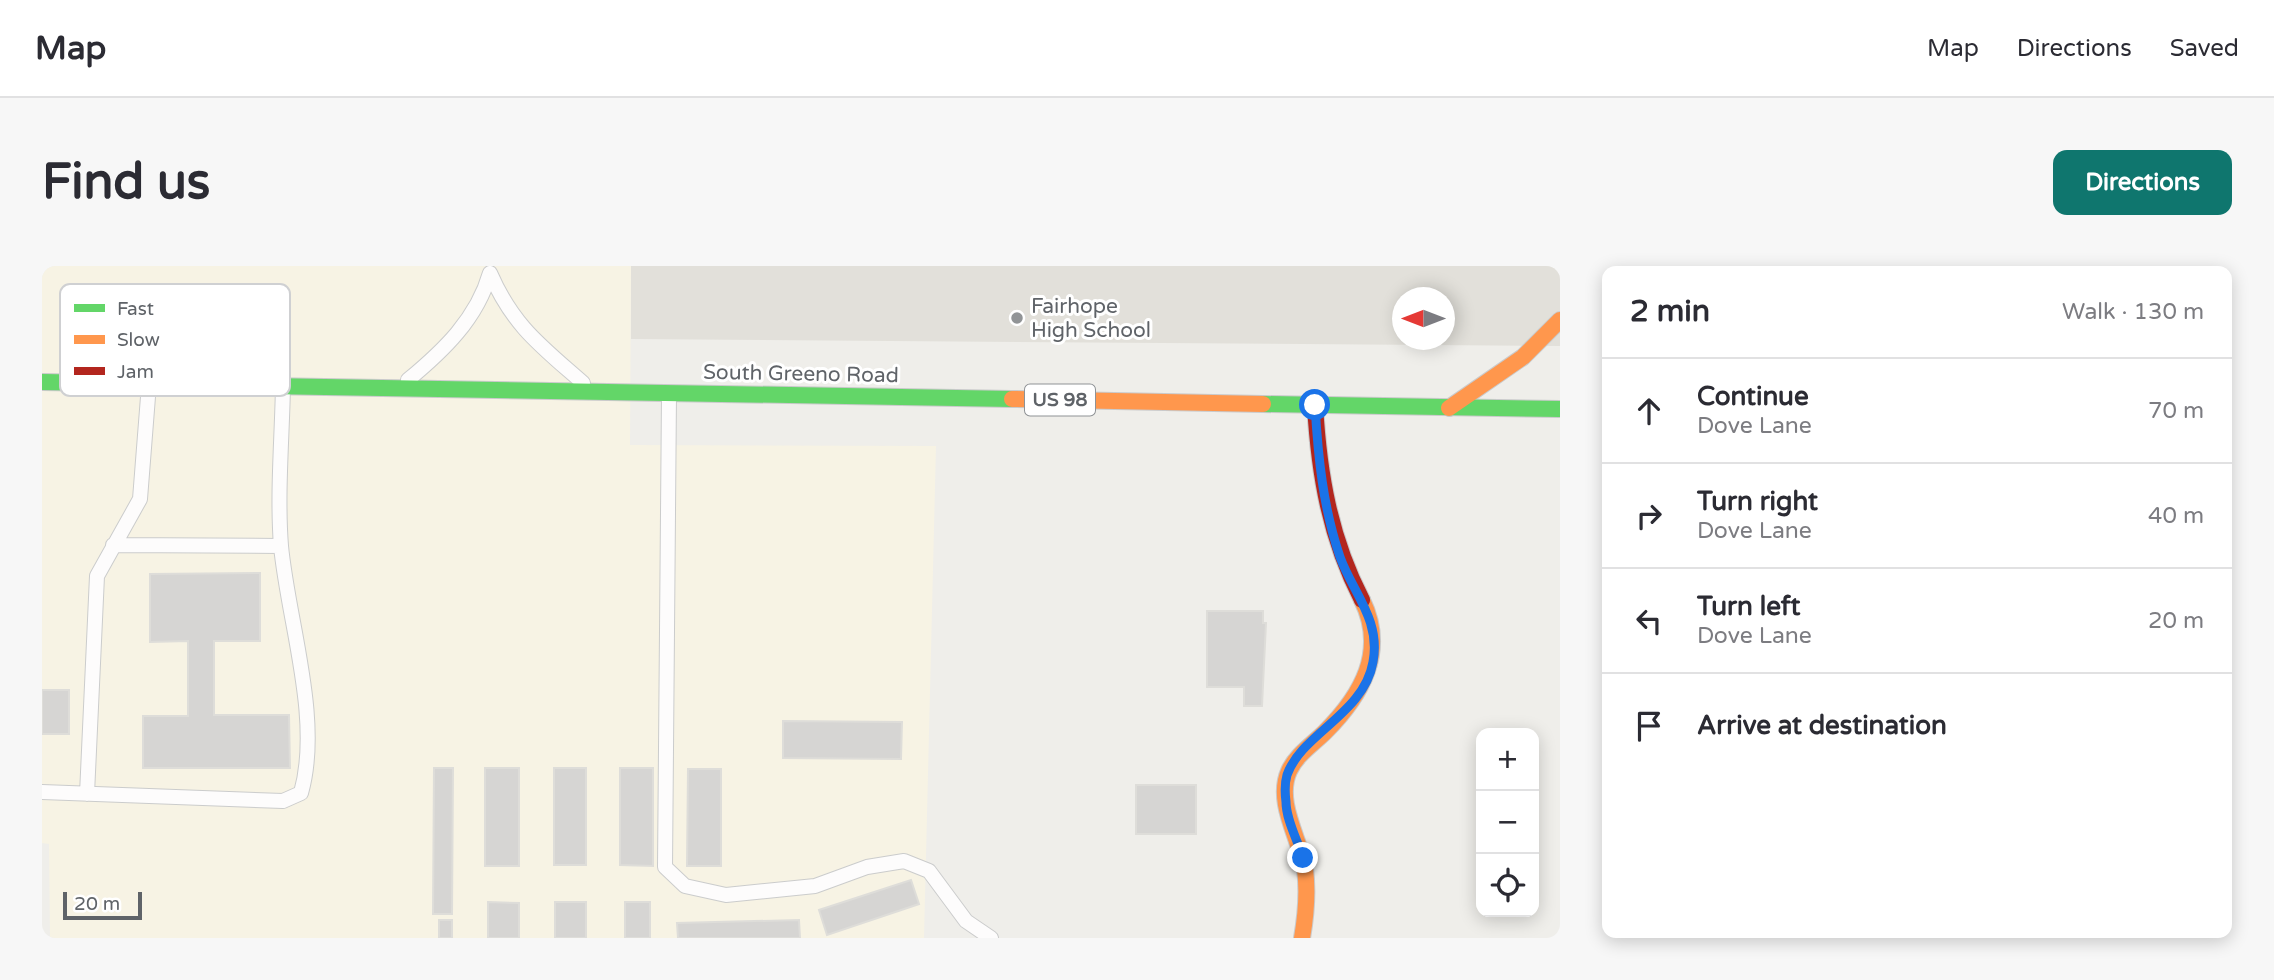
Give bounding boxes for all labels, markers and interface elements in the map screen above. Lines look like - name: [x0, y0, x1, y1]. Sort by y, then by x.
- text: Map: [35, 29, 106, 68]
- text: Map: [1927, 34, 1979, 63]
- text: Directions: [2017, 34, 2132, 63]
- text: Saved: [2170, 34, 2239, 63]
- button: Directions: [2053, 150, 2232, 215]
- text: Find us: [42, 153, 210, 212]
- legend: [60, 284, 290, 396]
- north arrow: [1392, 287, 1455, 350]
- text: 2 min: [1630, 293, 1710, 330]
- place label: Fairhope High School: [1031, 294, 1151, 343]
- text: Fast: [117, 298, 154, 320]
- text: Walk · 130 m: [2062, 298, 2204, 326]
- marker: Fairhope High School: [1009, 310, 1025, 326]
- text: Slow: [117, 329, 160, 351]
- street label: South Greeno Road: [703, 360, 899, 388]
- text: Jam: [117, 361, 154, 383]
- text: Continue: [1697, 381, 1809, 412]
- road number: US 98: [1025, 384, 1095, 416]
- route start: [1299, 389, 1330, 420]
- icon: ahead: [1630, 392, 1668, 430]
- text: 70 m: [2148, 397, 2204, 425]
- text: Dove Lane: [1697, 412, 1812, 440]
- text: Turn right: [1697, 486, 1818, 517]
- icon: right: [1630, 497, 1668, 535]
- text: 40 m: [2148, 502, 2204, 530]
- text: Dove Lane: [1697, 517, 1812, 545]
- text: Turn left: [1697, 591, 1800, 622]
- icon: left: [1630, 602, 1668, 640]
- text: 20 m: [2148, 607, 2204, 635]
- text: Dove Lane: [1697, 622, 1812, 650]
- icon: arrive: [1630, 707, 1668, 745]
- text: Arrive at destination: [1697, 710, 1947, 741]
- map controls: [1476, 728, 1539, 917]
- button: +: [1476, 728, 1539, 791]
- button: −: [1476, 791, 1539, 854]
- route end: [1287, 842, 1318, 873]
- button: locate: [1476, 854, 1539, 917]
- scale bar: [63, 889, 142, 921]
- text: 20 m: [74, 893, 120, 915]

